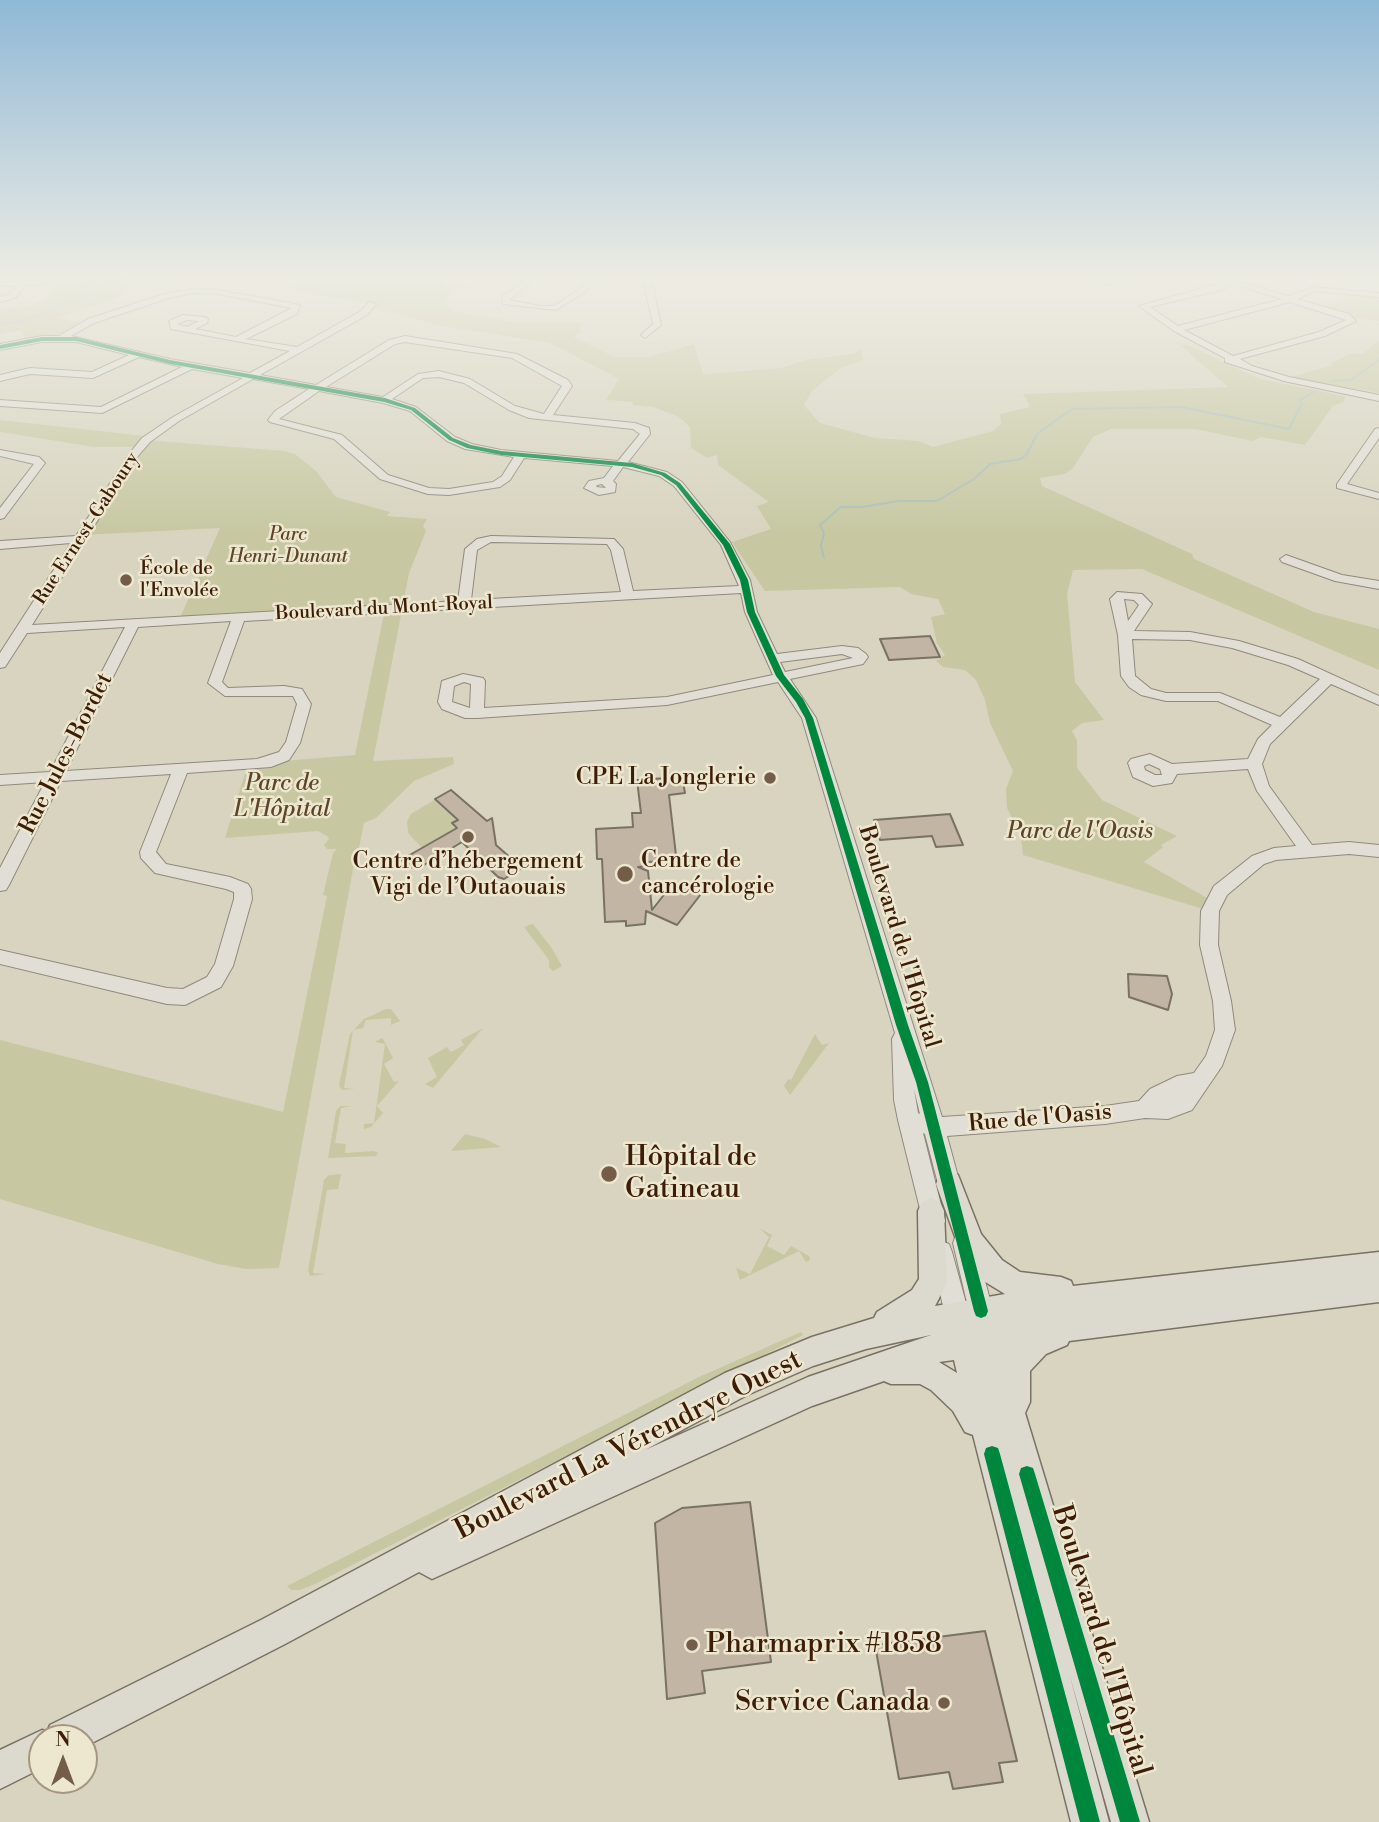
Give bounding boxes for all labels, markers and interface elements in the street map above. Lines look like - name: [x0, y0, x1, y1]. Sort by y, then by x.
- street label: Rue Ernest-Gaboury: [29, 448, 145, 610]
- park label: Parc Henri-Dunant: [228, 524, 348, 568]
- place label: École de l'Envolée: [140, 558, 219, 602]
- marker: École de l'Envolée: [118, 572, 134, 588]
- street label: Boulevard du Mont-Royal: [275, 592, 493, 626]
- street label: Rue Jules-Bordet: [14, 669, 120, 839]
- place label: CPE La Jonglerie: [576, 764, 756, 792]
- park label: Parc de L'Hôpital: [233, 770, 331, 824]
- marker: CPE La Jonglerie: [762, 770, 778, 786]
- park label: Parc de l'Oasis: [1007, 818, 1153, 846]
- street label: Boulevard de l'Hôpital: [851, 822, 945, 1052]
- marker: Centre d’hébergement Vigi de l’Outaouais: [460, 829, 476, 845]
- place label: Centre de cancérologie: [641, 847, 775, 901]
- place label: Centre d’hébergement Vigi de l’Outaouais: [353, 848, 583, 902]
- marker: Centre de cancérologie: [615, 864, 635, 884]
- street label: Rue de l'Oasis: [967, 1099, 1113, 1139]
- place label: Hôpital de Gatineau: [625, 1141, 757, 1207]
- marker: Hôpital de Gatineau: [599, 1164, 619, 1184]
- street label: Boulevard La Vérendrye Ouest: [450, 1344, 808, 1548]
- street label: Boulevard de l'Hôpital: [1043, 1501, 1157, 1781]
- place label: Pharmaprix #1858: [706, 1628, 942, 1662]
- marker: Pharmaprix #1858: [684, 1637, 700, 1653]
- place label: Service Canada: [735, 1686, 930, 1720]
- marker: Service Canada: [936, 1695, 952, 1711]
- north arrow: [28, 1724, 98, 1794]
- text: N: [55, 1728, 71, 1752]

